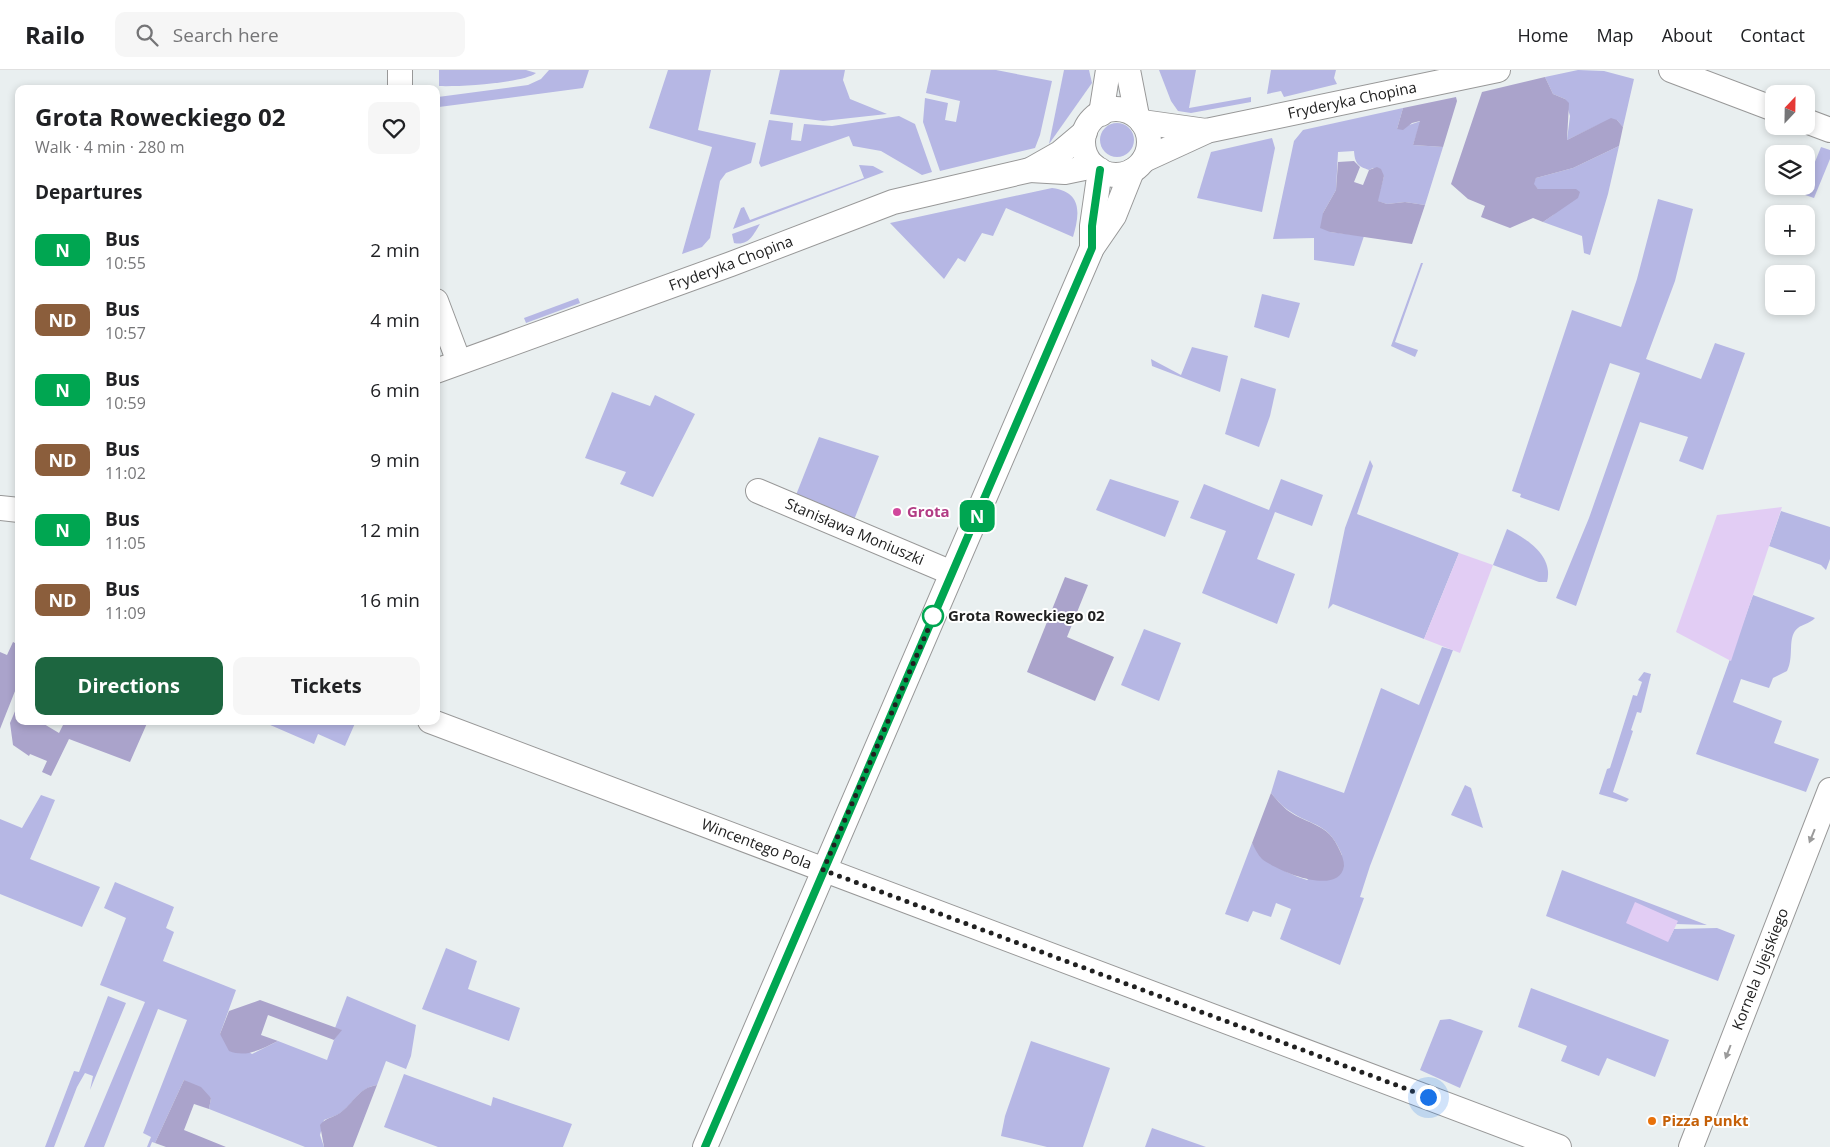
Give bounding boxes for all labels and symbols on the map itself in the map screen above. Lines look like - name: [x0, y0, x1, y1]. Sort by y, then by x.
- street label: Fryderyka Chopina: [1286, 76, 1418, 123]
- north arrow: [1765, 85, 1815, 135]
- street label: Fryderyka Chopina: [666, 230, 796, 295]
- street label: Stanisława Moniuszki: [783, 493, 927, 569]
- line badge: N: [961, 500, 993, 532]
- place label: Grota: [907, 501, 950, 521]
- marker: Grota: [891, 506, 903, 518]
- marker: Grota Roweckiego 02: [922, 605, 944, 627]
- place label: Grota Roweckiego 02: [948, 605, 1105, 625]
- street label: Wincentego Pola: [699, 813, 815, 873]
- one-way arrow: [1808, 828, 1815, 843]
- street label: Kornela Ujejskiego: [1727, 905, 1792, 1033]
- one-way arrow: [1724, 1045, 1732, 1060]
- your location: [1416, 1085, 1441, 1110]
- place label: Pizza Punkt: [1662, 1110, 1749, 1130]
- marker: Pizza Punkt: [1646, 1115, 1658, 1127]

